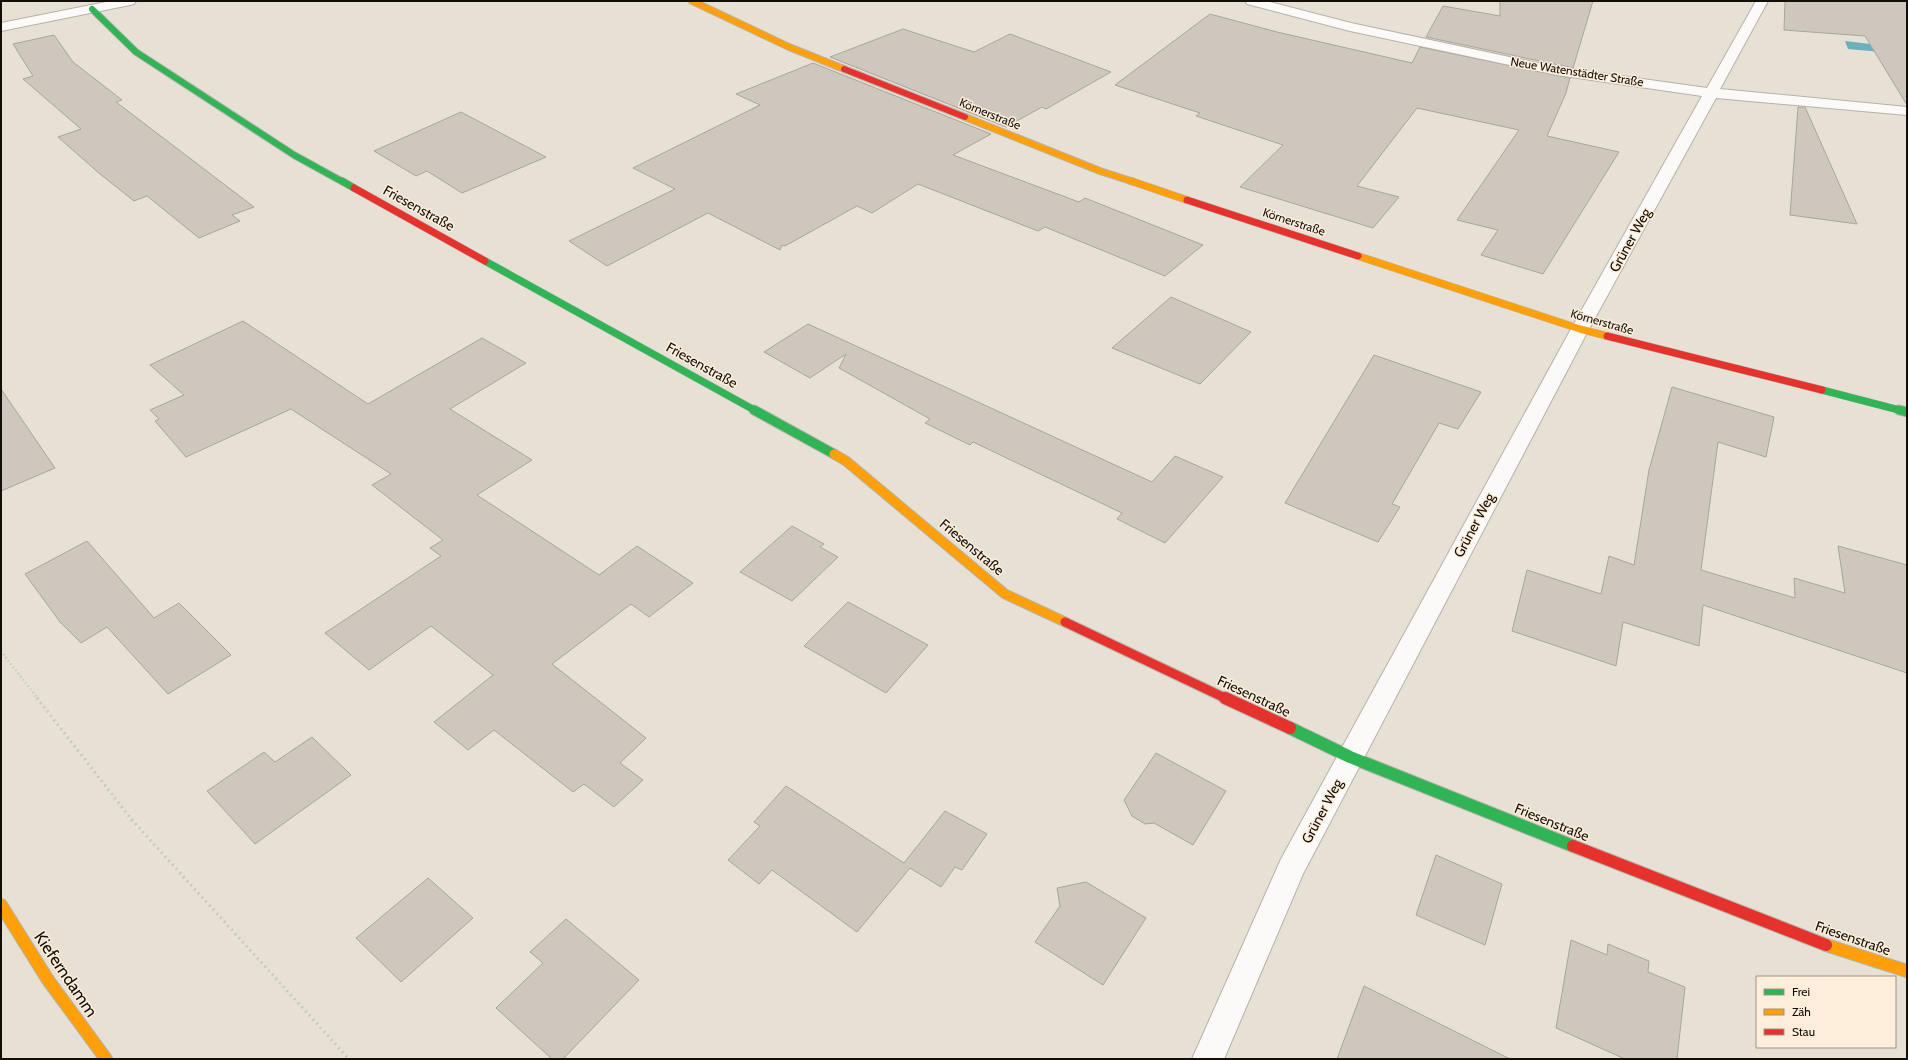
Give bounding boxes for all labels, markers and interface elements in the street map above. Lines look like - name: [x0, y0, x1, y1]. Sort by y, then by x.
- street label: Neue Watenstädter Straße: [1510, 54, 1645, 89]
- street label: Körnerstraße: [957, 94, 1023, 133]
- street label: Friesenstraße: [380, 181, 458, 235]
- street label: Körnerstraße: [1261, 204, 1327, 239]
- street label: Grüner Weg: [1605, 204, 1655, 275]
- street label: Körnerstraße: [1569, 305, 1635, 338]
- street label: Friesenstraße: [663, 338, 741, 392]
- street label: Grüner Weg: [1450, 489, 1499, 560]
- street label: Friesenstraße: [936, 515, 1008, 579]
- street label: Friesenstraße: [1214, 671, 1294, 721]
- street label: Grüner Weg: [1298, 775, 1347, 846]
- street label: Friesenstraße: [1512, 799, 1592, 845]
- street label: Friesenstraße: [1813, 917, 1893, 959]
- street label: Kieferndamm: [30, 927, 102, 1021]
- legend: [1756, 976, 1896, 1048]
- text: Frei: [1792, 984, 1810, 999]
- text: Zäh: [1792, 1004, 1811, 1019]
- text: Stau: [1792, 1024, 1815, 1039]

